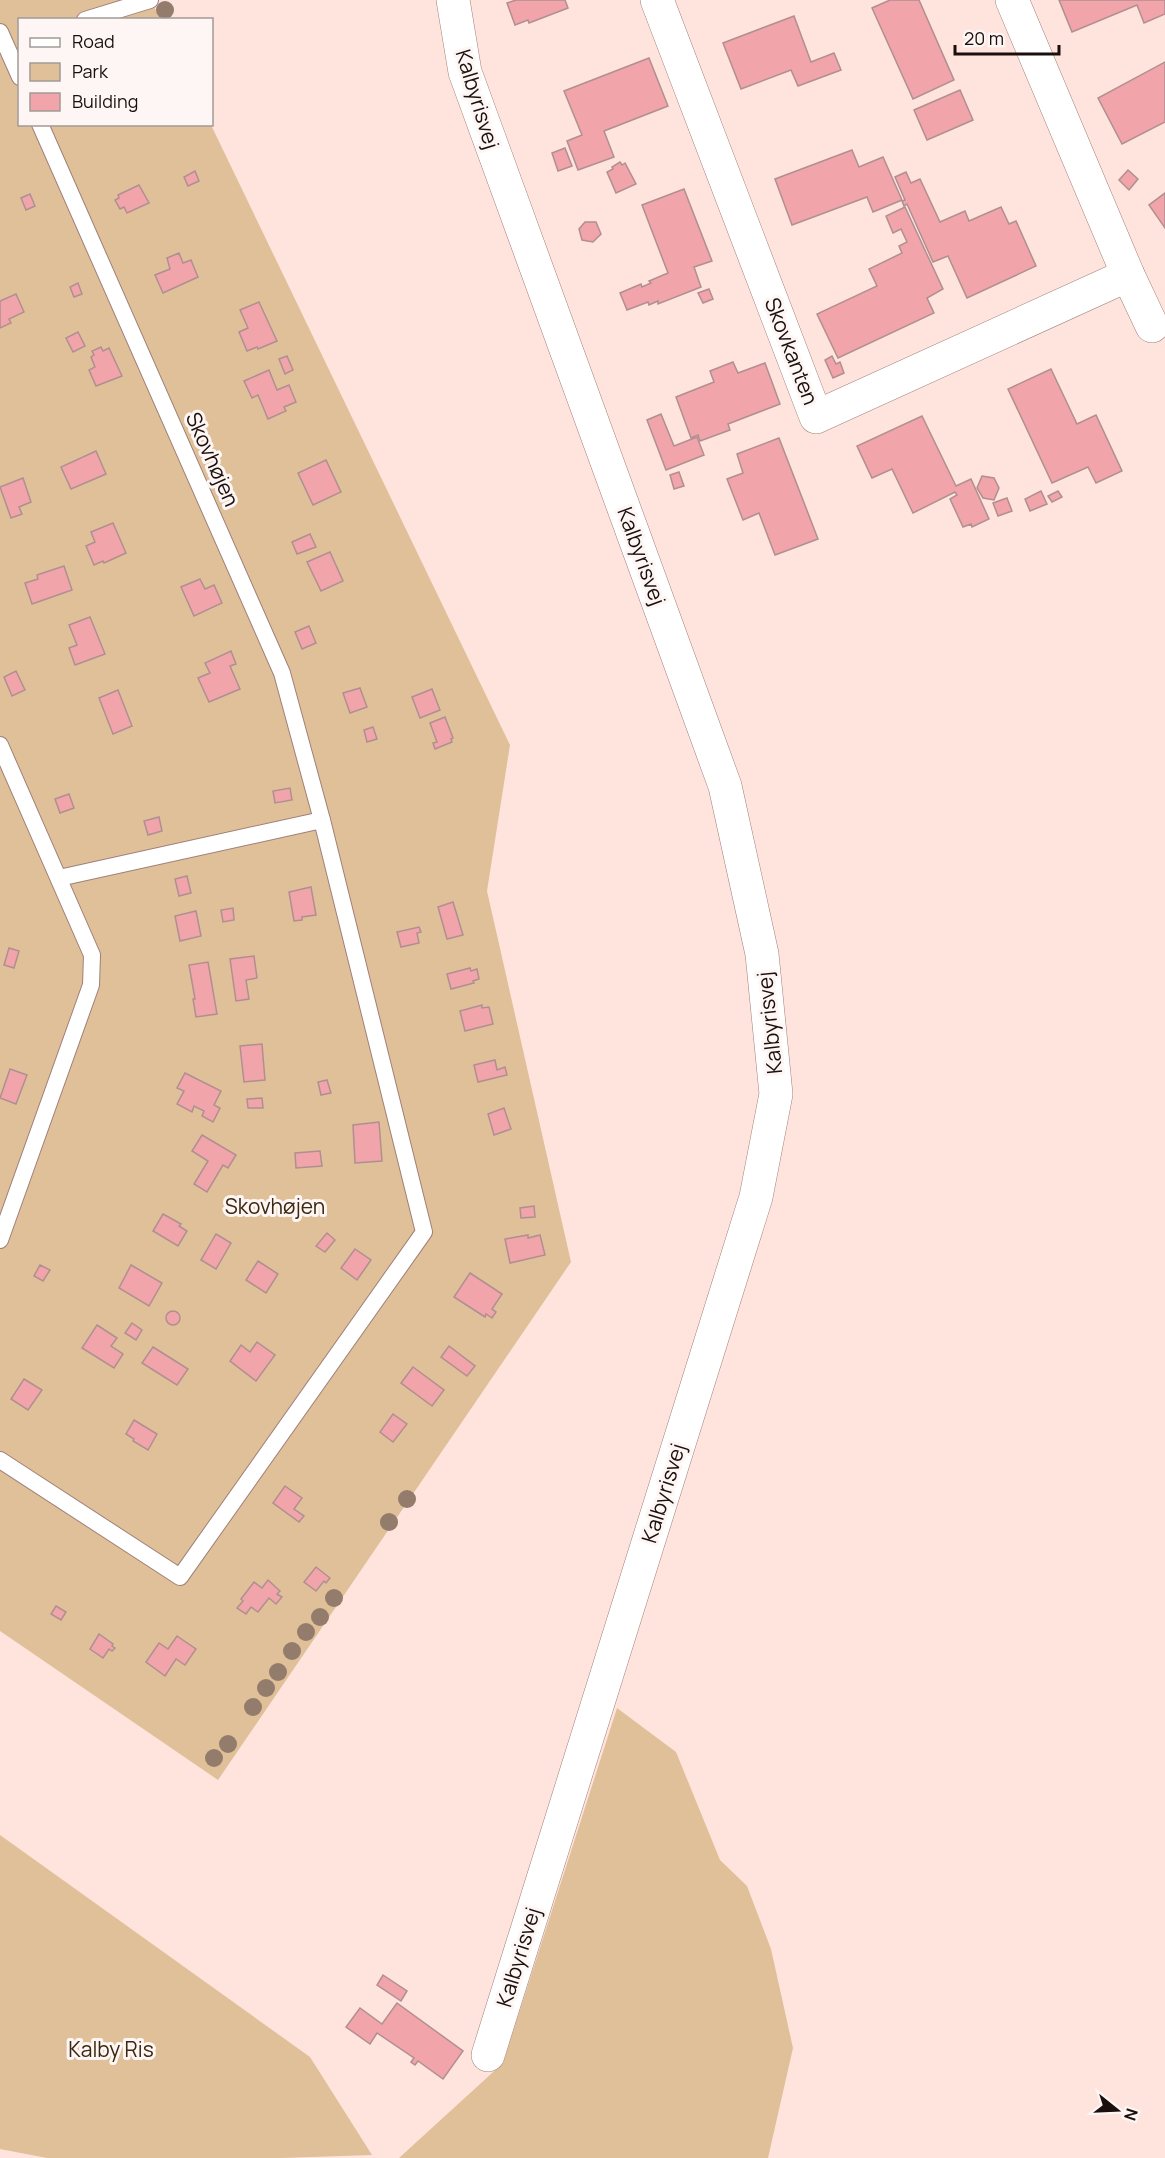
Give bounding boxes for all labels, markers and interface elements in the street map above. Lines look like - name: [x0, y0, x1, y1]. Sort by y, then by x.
- legend: [18, 18, 213, 126]
- scale bar: [955, 18, 1058, 56]
- text: 20 m: [964, 26, 1004, 50]
- text: Road: [72, 29, 115, 53]
- street label: Kalbyrisvej: [450, 46, 506, 152]
- text: Park: [72, 59, 109, 83]
- text: Building: [72, 89, 138, 113]
- street label: Skovkanten: [759, 293, 825, 409]
- street label: Skovhøjen: [180, 407, 246, 511]
- street label: Kalbyrisvej: [611, 503, 673, 609]
- street label: Kalbyrisvej: [750, 970, 788, 1076]
- park label: Skovhøjen: [225, 1192, 325, 1220]
- street label: Kalbyrisvej: [635, 1440, 691, 1546]
- street label: Kalbyrisvej: [490, 1904, 546, 2010]
- park label: Kalby Ris: [68, 2035, 154, 2063]
- north arrow: [1087, 2080, 1147, 2140]
- text: N: [1119, 2106, 1144, 2124]

